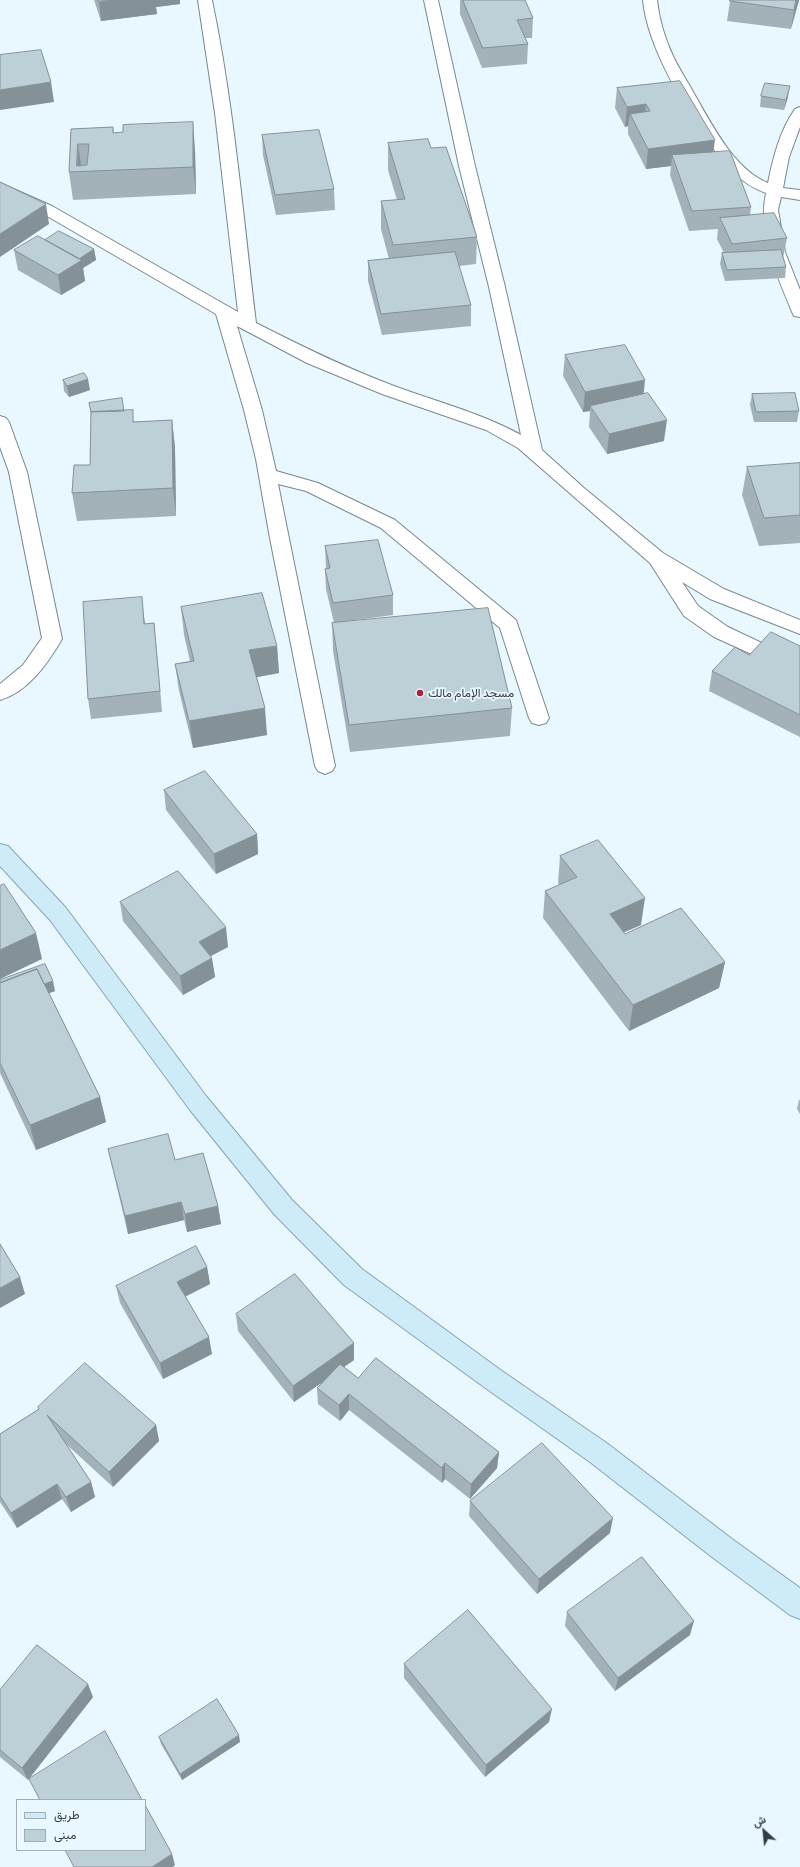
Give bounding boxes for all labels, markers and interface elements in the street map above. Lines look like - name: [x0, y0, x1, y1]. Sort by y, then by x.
- place label: مسجد الإمام مالك: [428, 686, 514, 700]
- marker: مسجد الإمام مالك: [415, 688, 425, 698]
- legend: [16, 1799, 146, 1851]
- text: طريق: [54, 1805, 79, 1823]
- text: ش: [749, 1810, 768, 1830]
- north arrow: [744, 1811, 784, 1851]
- text: مبنى: [54, 1825, 76, 1843]

